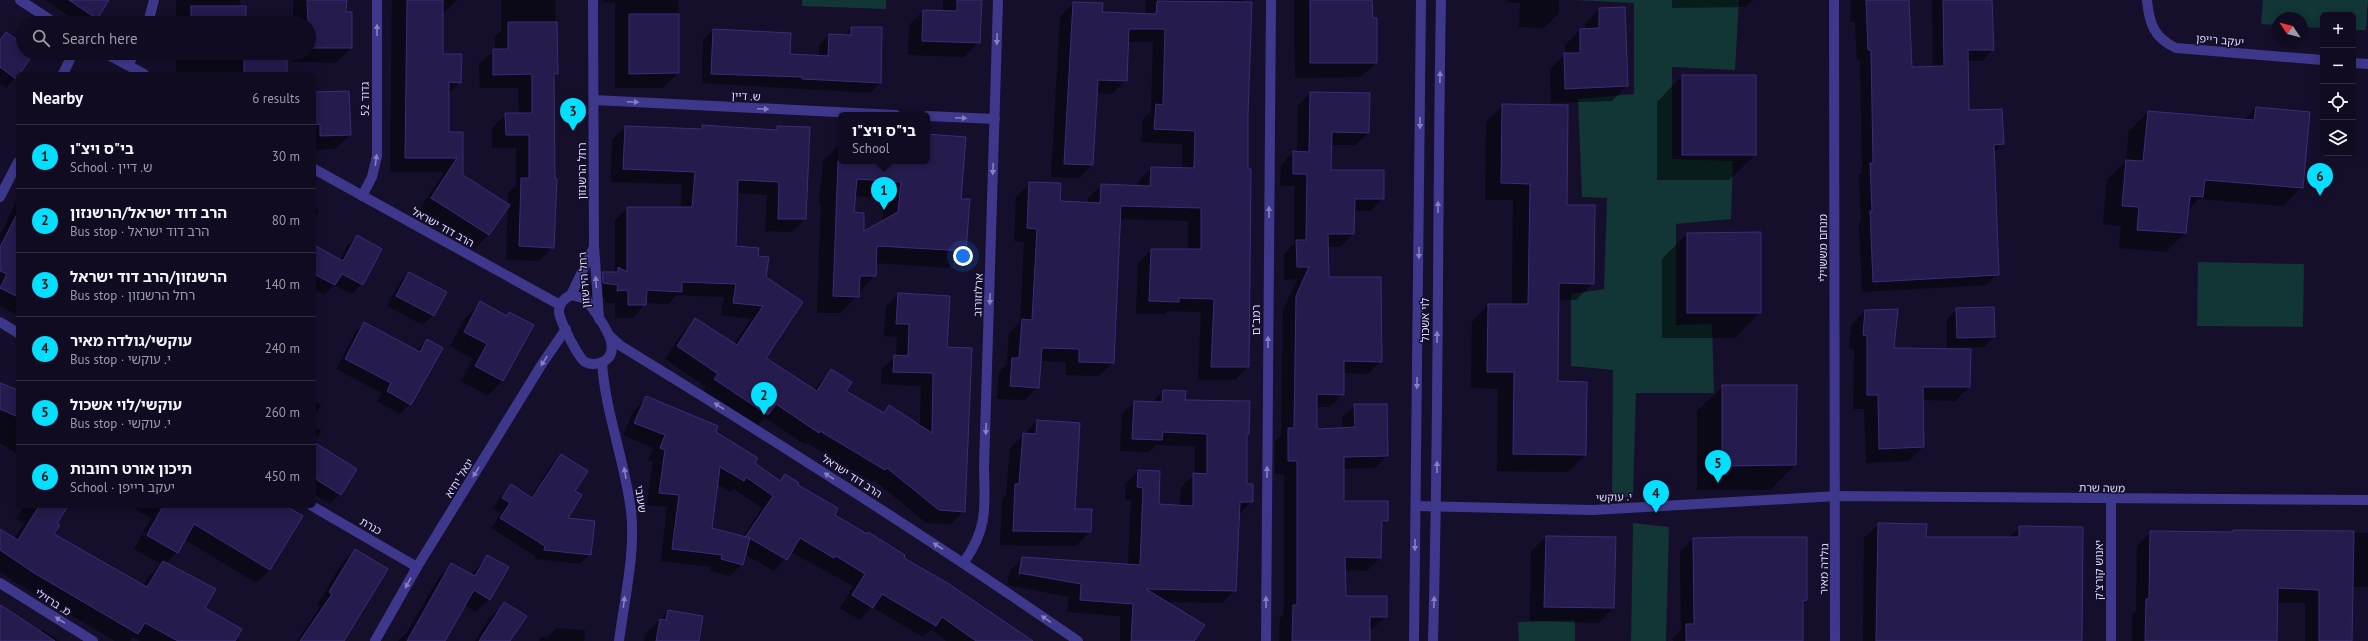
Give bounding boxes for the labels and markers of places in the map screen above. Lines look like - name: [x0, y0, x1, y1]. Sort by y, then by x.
- pin: 3: [560, 98, 586, 131]
- pin: 6: [2307, 163, 2333, 196]
- pin: 1: [871, 177, 897, 210]
- pin: 2: [751, 382, 777, 415]
- pin: 5: [1705, 450, 1731, 483]
- pin: 4: [1643, 480, 1669, 513]

